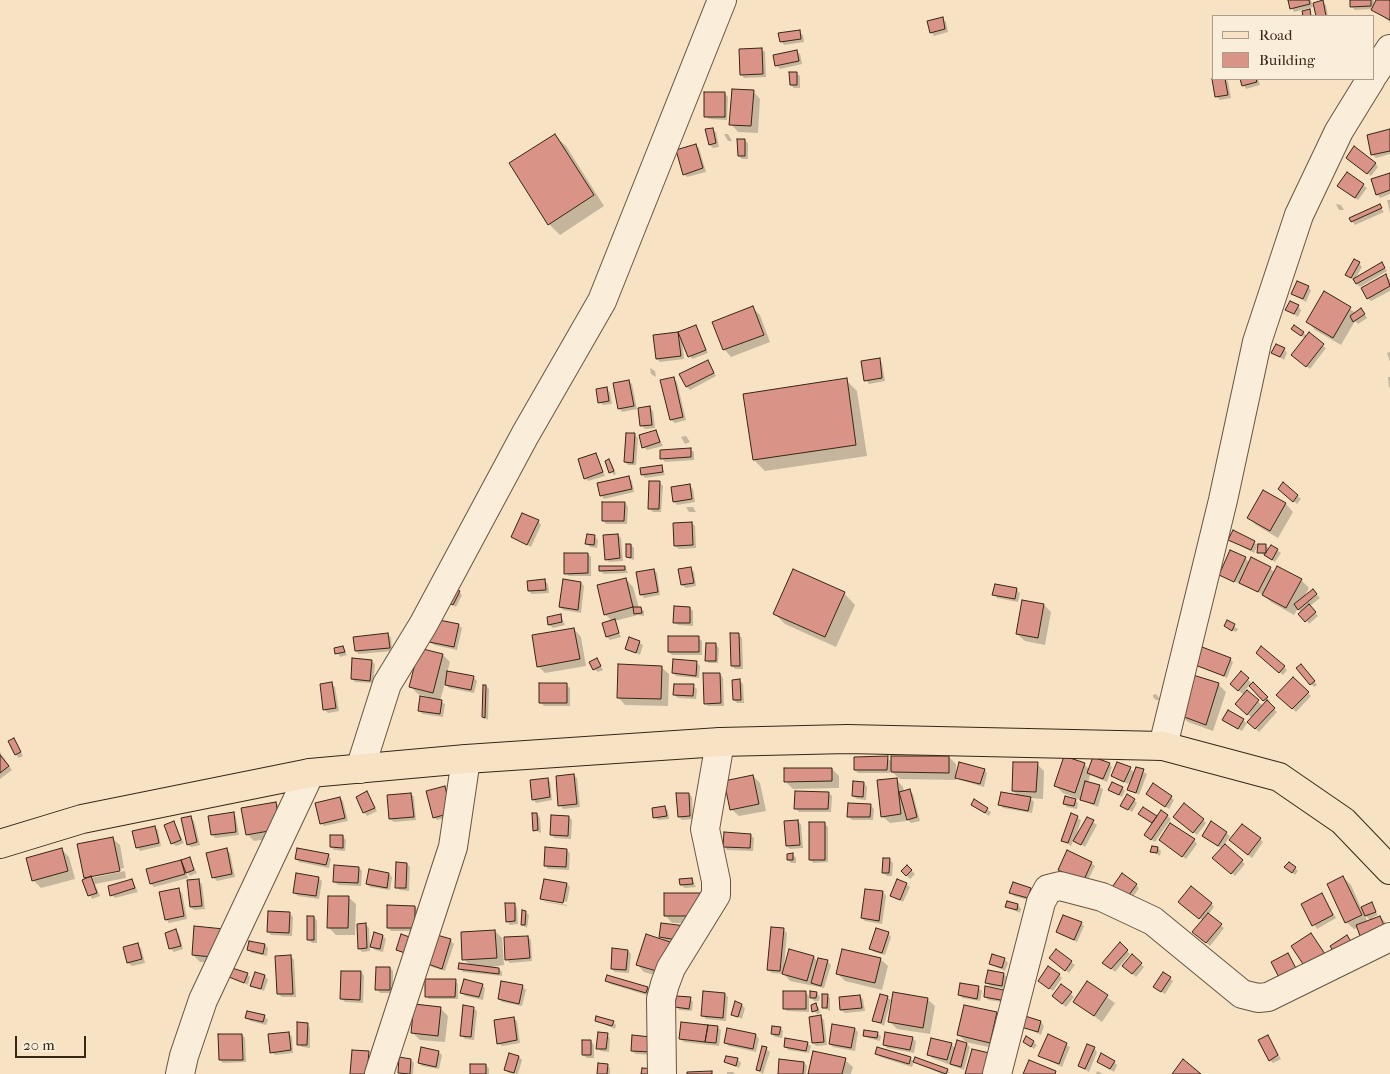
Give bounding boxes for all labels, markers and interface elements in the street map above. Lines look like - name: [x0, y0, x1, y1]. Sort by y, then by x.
- legend: [1212, 15, 1375, 80]
- text: Road: [1259, 26, 1292, 44]
- text: Building: [1259, 51, 1315, 69]
- scale bar: [18, 1026, 89, 1058]
- text: 20 m: [23, 1036, 55, 1054]

